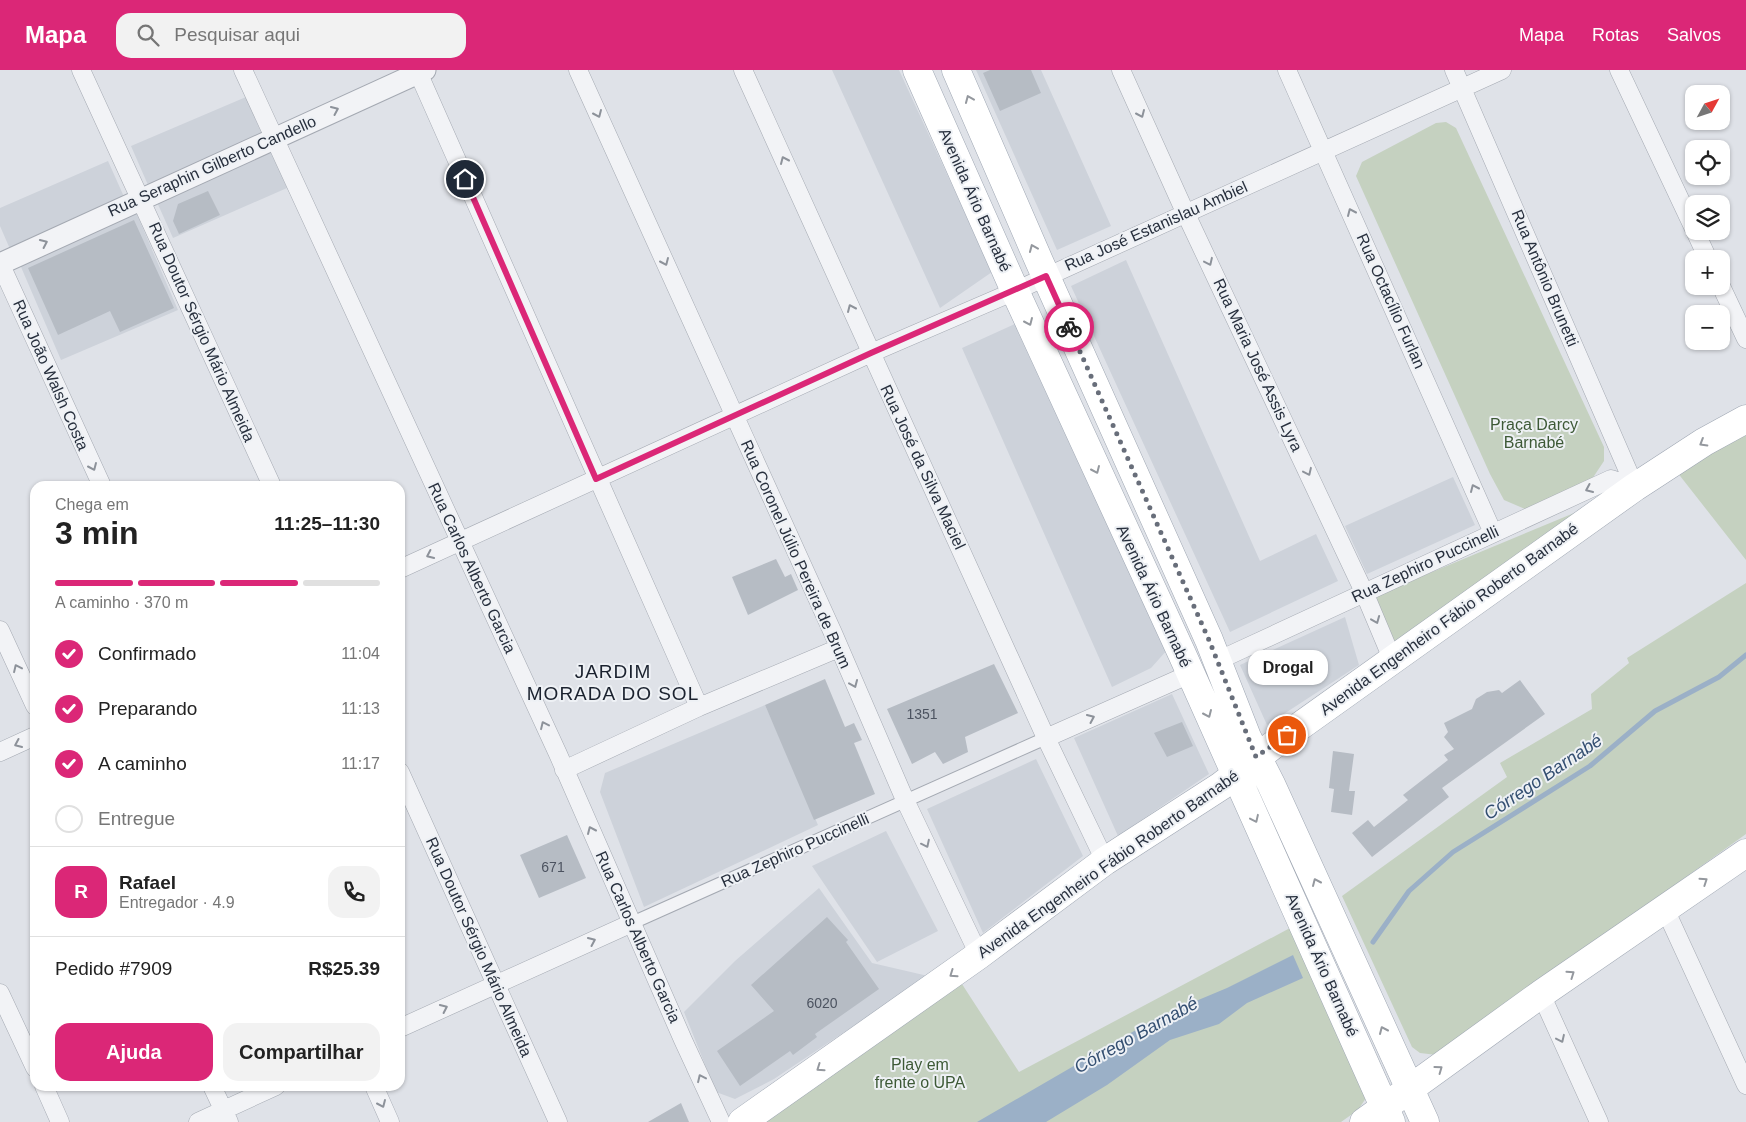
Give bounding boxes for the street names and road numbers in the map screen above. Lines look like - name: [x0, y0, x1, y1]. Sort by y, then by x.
- street label: Rua Seraphin Gilberto Candello: [105, 112, 319, 220]
- street label: Avenida Ário Barnabé: [936, 125, 1015, 275]
- street label: Rua José Estanislau Ambiel: [1062, 178, 1250, 274]
- street label: Rua Antônio Brunetti: [1509, 207, 1581, 349]
- street label: Rua Doutor Sérgio Mário Almeida: [146, 220, 258, 444]
- street label: Rua Octacílio Furlan: [1354, 231, 1428, 371]
- street label: Rua Maria José Assis Lyra: [1210, 276, 1306, 454]
- street label: Rua João Walsh Costa: [10, 297, 92, 453]
- street label: Rua José da Silva Maciel: [877, 382, 969, 552]
- street label: Rua Coronel Júlio Pereira de Brum: [738, 437, 854, 671]
- street label: Rua Carlos Alberto Garcia: [425, 480, 519, 656]
- street label: Avenida Engenheiro Fábio Roberto Barnabé: [1317, 520, 1581, 718]
- street label: Avenida Ário Barnabé: [1113, 522, 1195, 670]
- street label: Rua Zephiro Puccinelli: [1349, 522, 1501, 606]
- street label: Avenida Engenheiro Fábio Roberto Barnabé: [974, 767, 1242, 961]
- street label: Rua Zephiro Puccinelli: [718, 810, 872, 890]
- street label: Rua Doutor Sérgio Mário Almeida: [423, 835, 535, 1059]
- street label: Rua Carlos Alberto Garcia: [592, 849, 684, 1025]
- street label: Avenida Ário Barnabé: [1283, 890, 1362, 1040]

